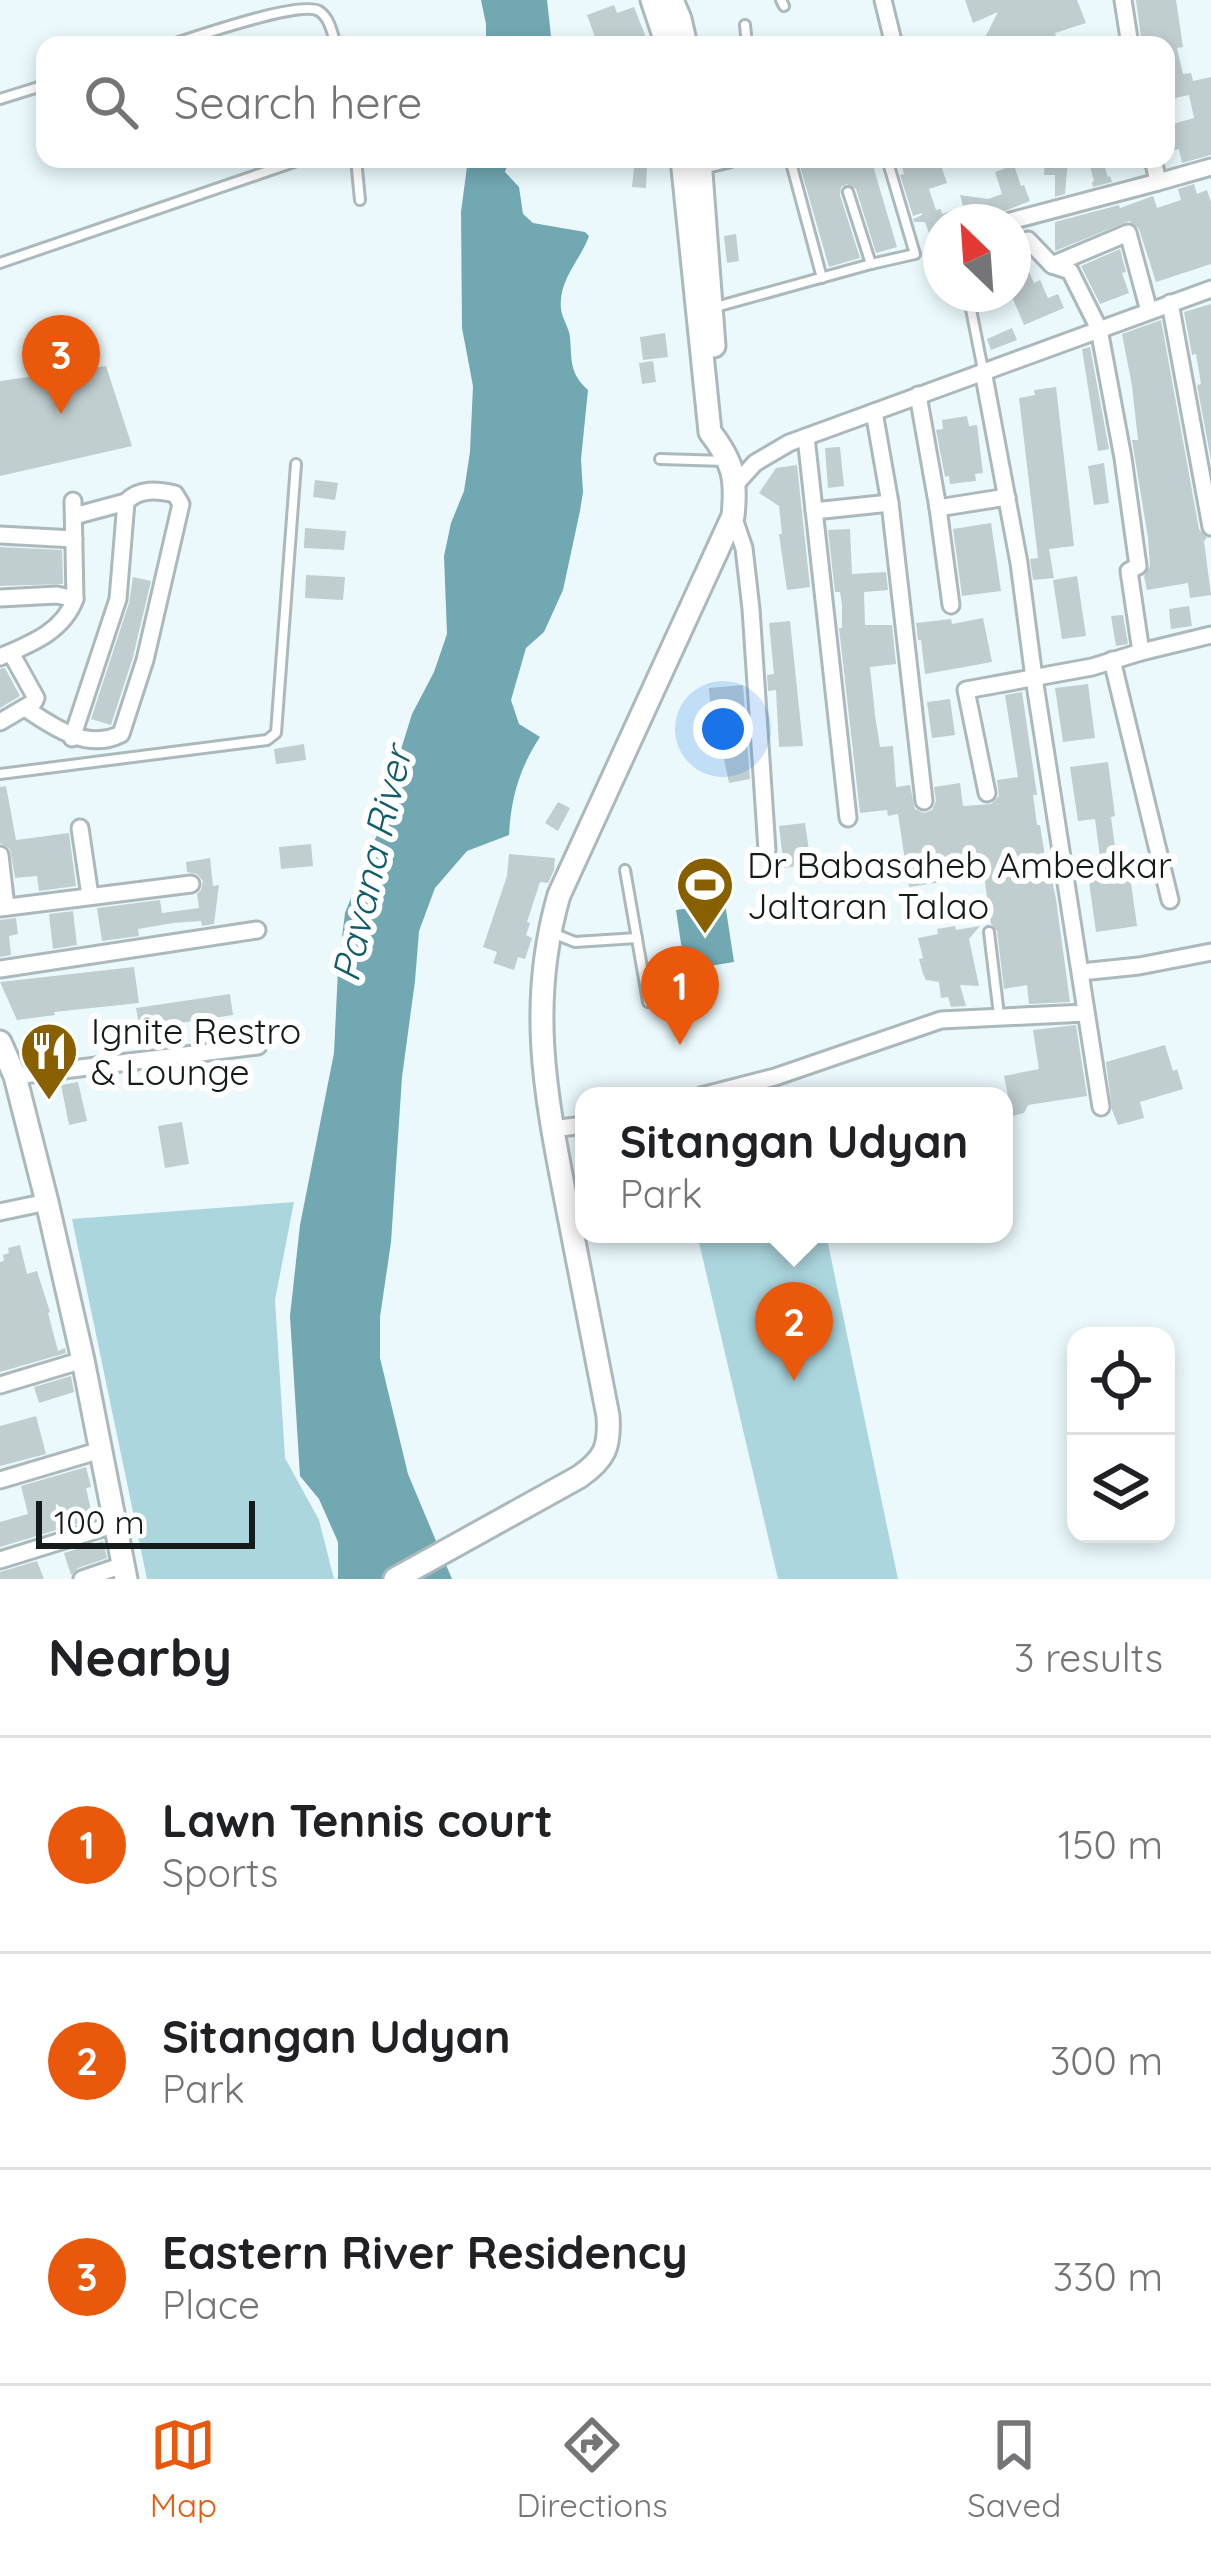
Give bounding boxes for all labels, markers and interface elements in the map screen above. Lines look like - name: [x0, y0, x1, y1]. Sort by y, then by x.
- search box: [36, 36, 1175, 168]
- icon: search: [78, 69, 144, 135]
- text: Search here: [174, 74, 422, 130]
- north arrow: [923, 204, 1031, 312]
- pin: 3: [22, 315, 100, 414]
- your location: [693, 699, 753, 759]
- water label: Pavana River: [320, 737, 423, 986]
- place label: Dr Babasaheb Ambedkar Jaltaran Talao: [747, 842, 1172, 928]
- sports icon: Dr Babasaheb Ambedkar Jaltaran Talao: [674, 854, 736, 936]
- pin: 1: [641, 946, 719, 1045]
- place label: Ignite Restro & Lounge: [91, 1008, 301, 1094]
- restaurant icon: Ignite Restro & Lounge: [18, 1020, 80, 1102]
- popup: [575, 1087, 1013, 1243]
- text: Sitangan Udyan: [620, 1113, 968, 1169]
- text: Park: [620, 1169, 702, 1218]
- pin: 2: [755, 1282, 833, 1381]
- map controls: [1067, 1327, 1175, 1543]
- button: locate: [1067, 1327, 1175, 1435]
- button: layers: [1067, 1435, 1175, 1543]
- scale bar: [36, 1495, 255, 1548]
- text: 100 m: [54, 1501, 145, 1542]
- text: Nearby: [48, 1625, 232, 1689]
- text: 3 results: [1014, 1633, 1163, 1682]
- text: Lawn Tennis court: [162, 1792, 553, 1848]
- text: 1: [79, 1820, 95, 1869]
- text: 150 m: [1058, 1820, 1163, 1869]
- text: Sports: [162, 1848, 278, 1897]
- text: Sitangan Udyan: [162, 2008, 511, 2064]
- text: 2: [76, 2036, 98, 2085]
- text: 300 m: [1050, 2036, 1163, 2085]
- text: Park: [162, 2064, 245, 2113]
- text: Eastern River Residency: [162, 2224, 688, 2280]
- text: 3: [77, 2252, 97, 2301]
- text: 330 m: [1053, 2252, 1163, 2301]
- text: Place: [162, 2280, 260, 2329]
- tab: Map: [150, 2412, 217, 2525]
- tab: Directions: [516, 2412, 668, 2525]
- tab: Saved: [967, 2412, 1061, 2525]

